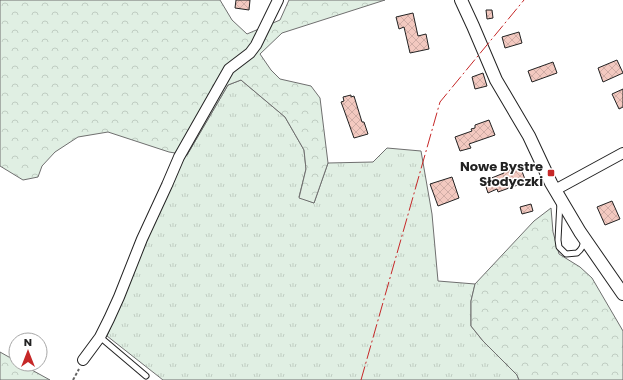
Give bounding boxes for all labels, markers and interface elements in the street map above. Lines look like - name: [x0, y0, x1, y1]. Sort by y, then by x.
- place label: Nowe Bystre Słodyczki: [460, 157, 543, 191]
- marker: Nowe Bystre Słodyczki: [546, 168, 556, 178]
- north arrow: [8, 332, 48, 372]
- text: N: [24, 334, 32, 350]

